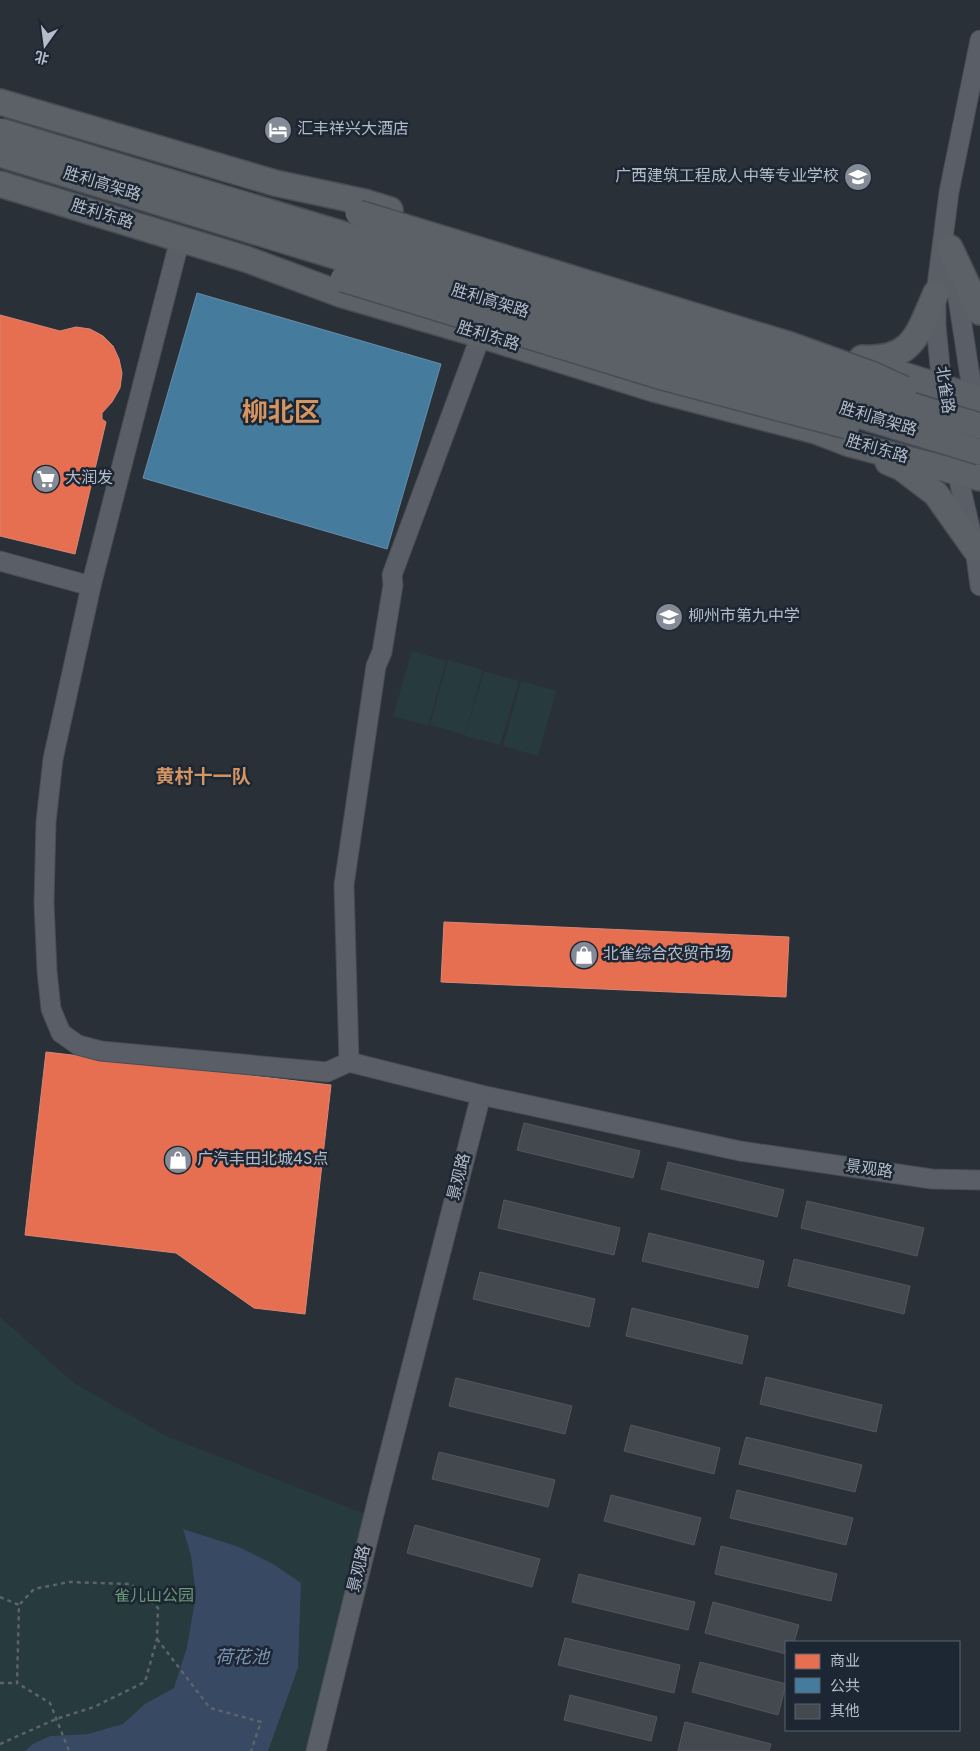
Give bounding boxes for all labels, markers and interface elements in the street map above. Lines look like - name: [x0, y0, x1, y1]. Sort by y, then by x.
- north arrow: [20, 20, 70, 70]
- text: 北: [33, 46, 51, 66]
- hotel icon: 汇丰祥兴大酒店: [263, 115, 293, 145]
- place label: 汇丰祥兴大酒店: [297, 120, 409, 140]
- school or university icon: 广西建筑工程成人中等专业学校: [843, 162, 873, 192]
- street label: 胜利高架路: [61, 164, 143, 206]
- place label: 广西建筑工程成人中等专业学校: [615, 167, 839, 187]
- street label: 胜利东路: [68, 196, 136, 234]
- street label: 胜利高架路: [449, 281, 531, 323]
- street label: 胜利东路: [454, 318, 522, 356]
- street label: 北雀路: [931, 365, 957, 415]
- district label: 柳北区: [242, 398, 320, 431]
- street label: 胜利高架路: [837, 399, 919, 441]
- street label: 胜利东路: [843, 432, 911, 468]
- supermarket icon: 大润发: [31, 464, 61, 494]
- place label: 大润发: [65, 469, 113, 489]
- school or university icon: 柳州市第九中学: [654, 602, 684, 632]
- place label: 柳州市第九中学: [688, 607, 800, 627]
- district label: 黄村十一队: [155, 766, 251, 790]
- shop icon: 北雀综合农贸市场: [569, 940, 599, 970]
- place label: 北雀综合农贸市场: [603, 945, 731, 965]
- shop icon: 广汽丰田北城4S点: [163, 1145, 193, 1175]
- place label: 广汽丰田北城4S点: [197, 1150, 329, 1170]
- street label: 景观路: [444, 1151, 476, 1203]
- street label: 景观路: [844, 1157, 894, 1183]
- street label: 景观路: [344, 1543, 376, 1595]
- park label: 雀儿山公园: [114, 1587, 194, 1607]
- legend: [785, 1641, 960, 1731]
- water label: 荷花池: [215, 1647, 271, 1670]
- text: 商业: [830, 1653, 860, 1672]
- text: 公共: [830, 1678, 860, 1697]
- text: 其他: [830, 1703, 860, 1722]

